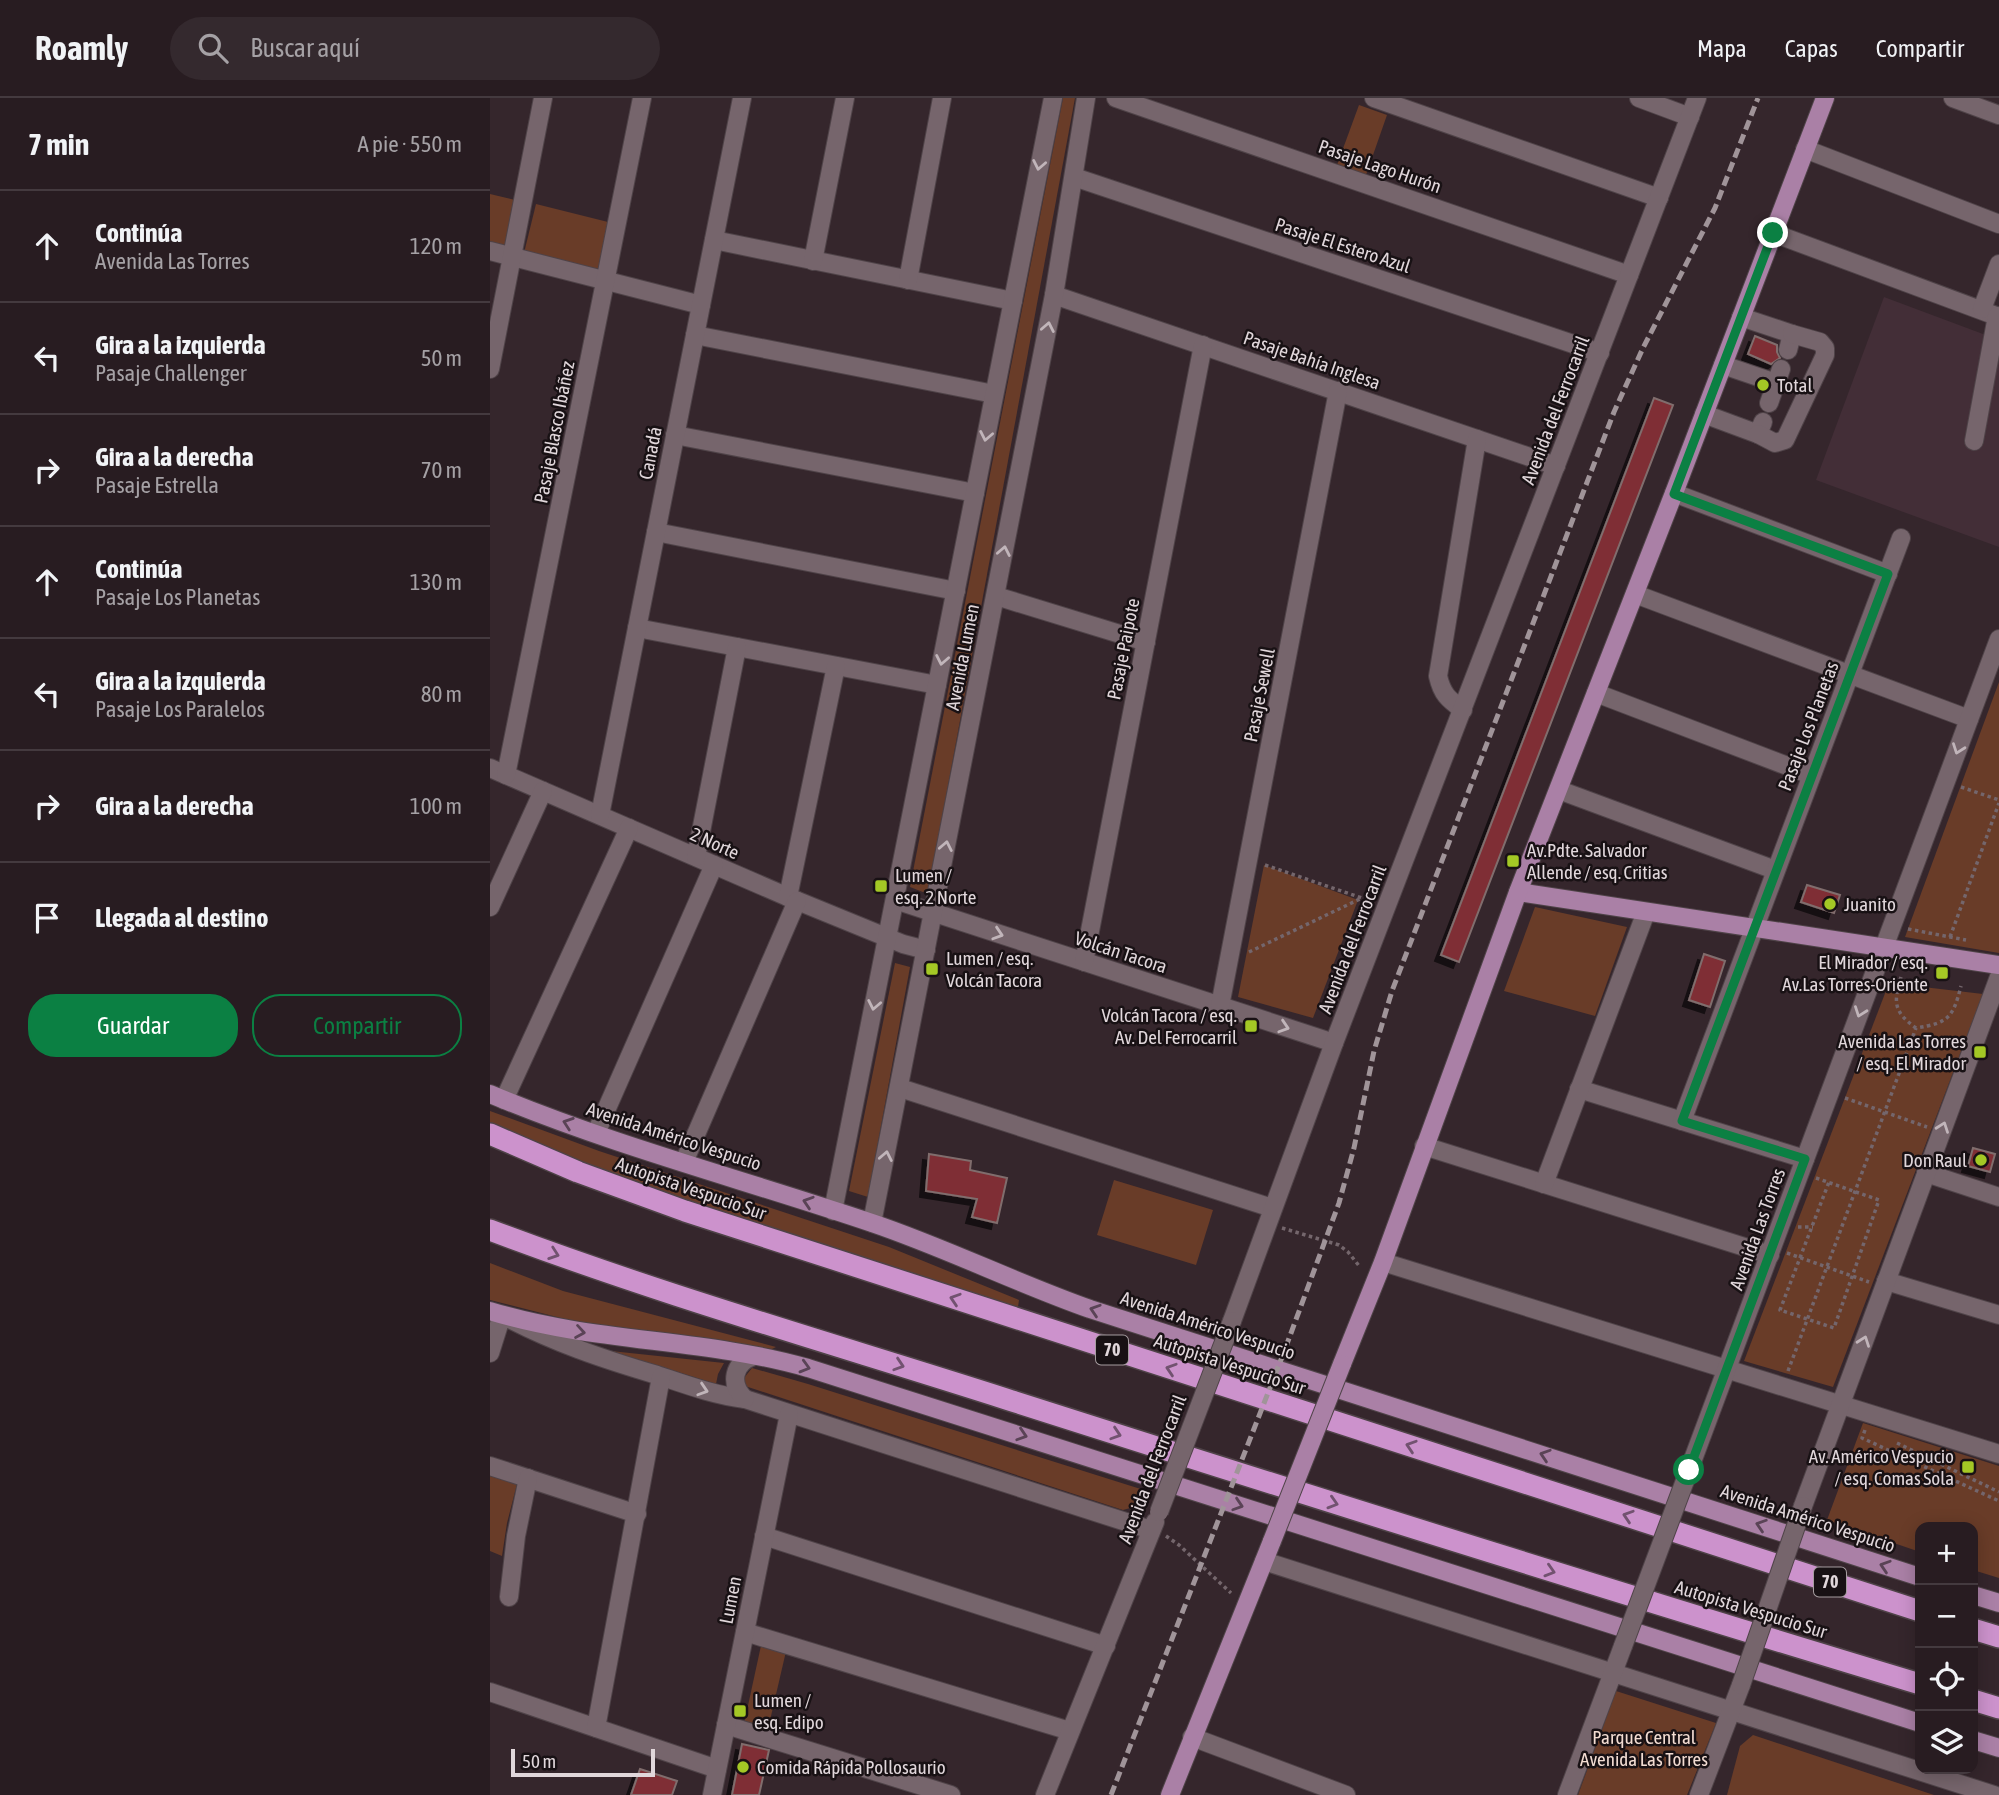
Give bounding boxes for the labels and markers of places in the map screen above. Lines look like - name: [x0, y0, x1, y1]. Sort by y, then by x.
- place label: Total: [1777, 374, 1812, 396]
- marker: Total: [1755, 377, 1771, 393]
- place label: Av.Pdte. Salvador Allende / esq. Critias: [1527, 839, 1668, 883]
- marker: Av.Pdte. Salvador Allende / esq. Critias: [1505, 853, 1521, 869]
- place label: Lumen / esq. 2 Norte: [895, 864, 976, 908]
- marker: Lumen / esq. 2 Norte: [873, 878, 889, 894]
- place label: Juanito: [1844, 893, 1896, 915]
- marker: Juanito: [1822, 896, 1838, 912]
- place label: Lumen / esq. Volcán Tacora: [946, 947, 1042, 991]
- place label: El Mirador / esq. Av.Las Torres-Oriente: [1782, 951, 1928, 995]
- marker: Lumen / esq. Volcán Tacora: [924, 961, 940, 977]
- marker: El Mirador / esq. Av.Las Torres-Oriente: [1934, 965, 1950, 981]
- place label: Volcán Tacora / esq. Av. Del Ferrocarril: [1102, 1004, 1237, 1048]
- marker: Volcán Tacora / esq. Av. Del Ferrocarril: [1243, 1018, 1259, 1034]
- place label: Avenida Las Torres / esq. El Mirador: [1838, 1030, 1966, 1074]
- marker: Avenida Las Torres / esq. El Mirador: [1972, 1044, 1988, 1060]
- place label: Don Raul: [1903, 1149, 1967, 1171]
- marker: Don Raul: [1973, 1152, 1989, 1168]
- place label: Av. Américo Vespucio / esq. Comas Sola: [1809, 1445, 1954, 1489]
- marker: Av. Américo Vespucio / esq. Comas Sola: [1960, 1459, 1976, 1475]
- place label: Lumen / esq. Edipo: [754, 1689, 824, 1733]
- marker: Lumen / esq. Edipo: [732, 1703, 748, 1719]
- place label: Comida Rápida Pollosaurio: [757, 1756, 946, 1778]
- marker: Comida Rápida Pollosaurio: [735, 1759, 751, 1775]

